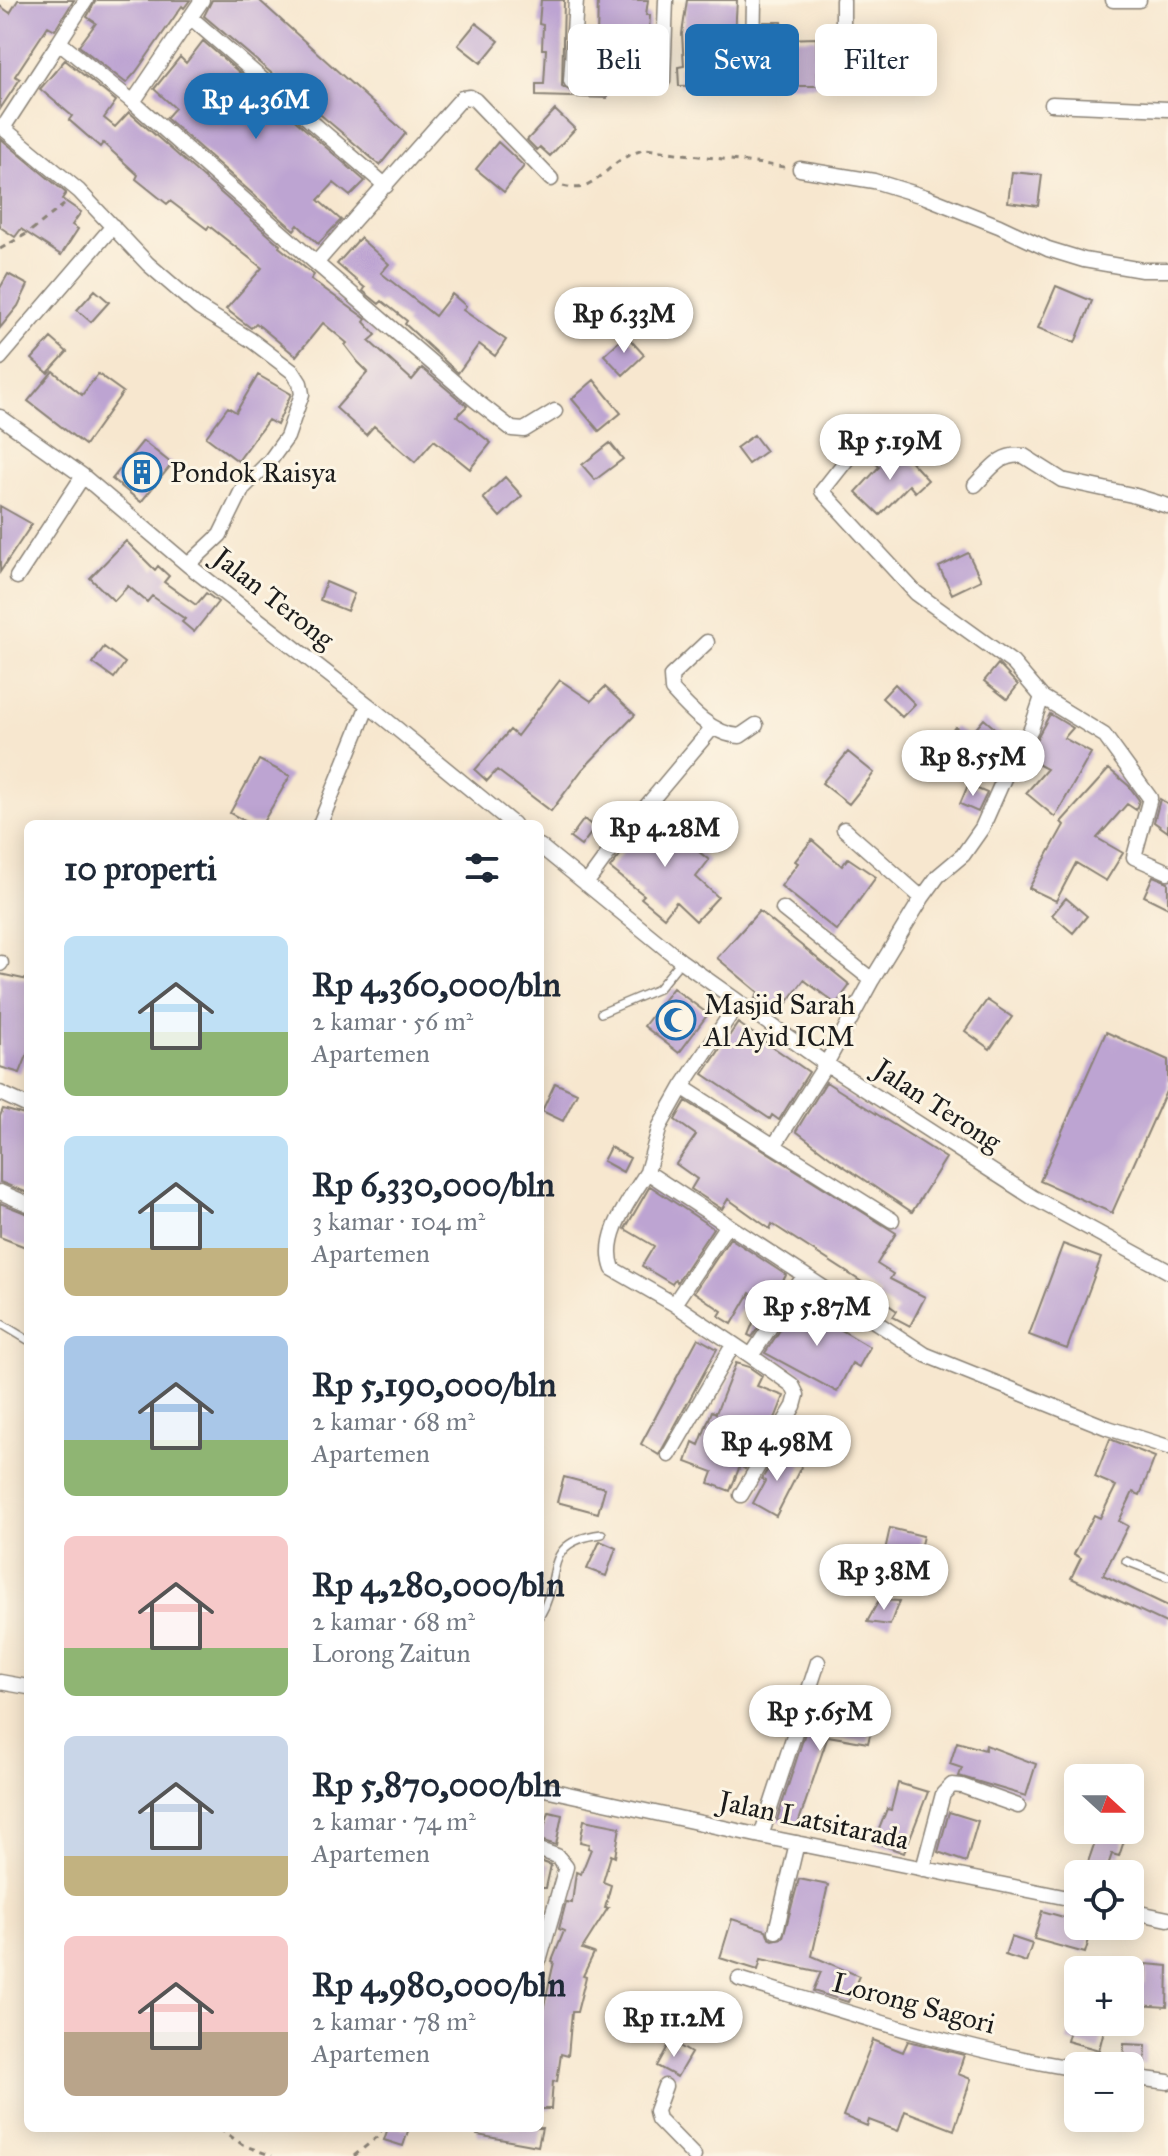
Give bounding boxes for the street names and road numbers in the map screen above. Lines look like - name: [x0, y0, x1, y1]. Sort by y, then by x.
- street label: Jalan Terong: [204, 538, 342, 657]
- street label: Jalan Terong: [865, 1049, 1009, 1160]
- street label: Jalan Latsitarada: [713, 1782, 912, 1857]
- street label: Lorong Sagori: [829, 1964, 1000, 2042]

